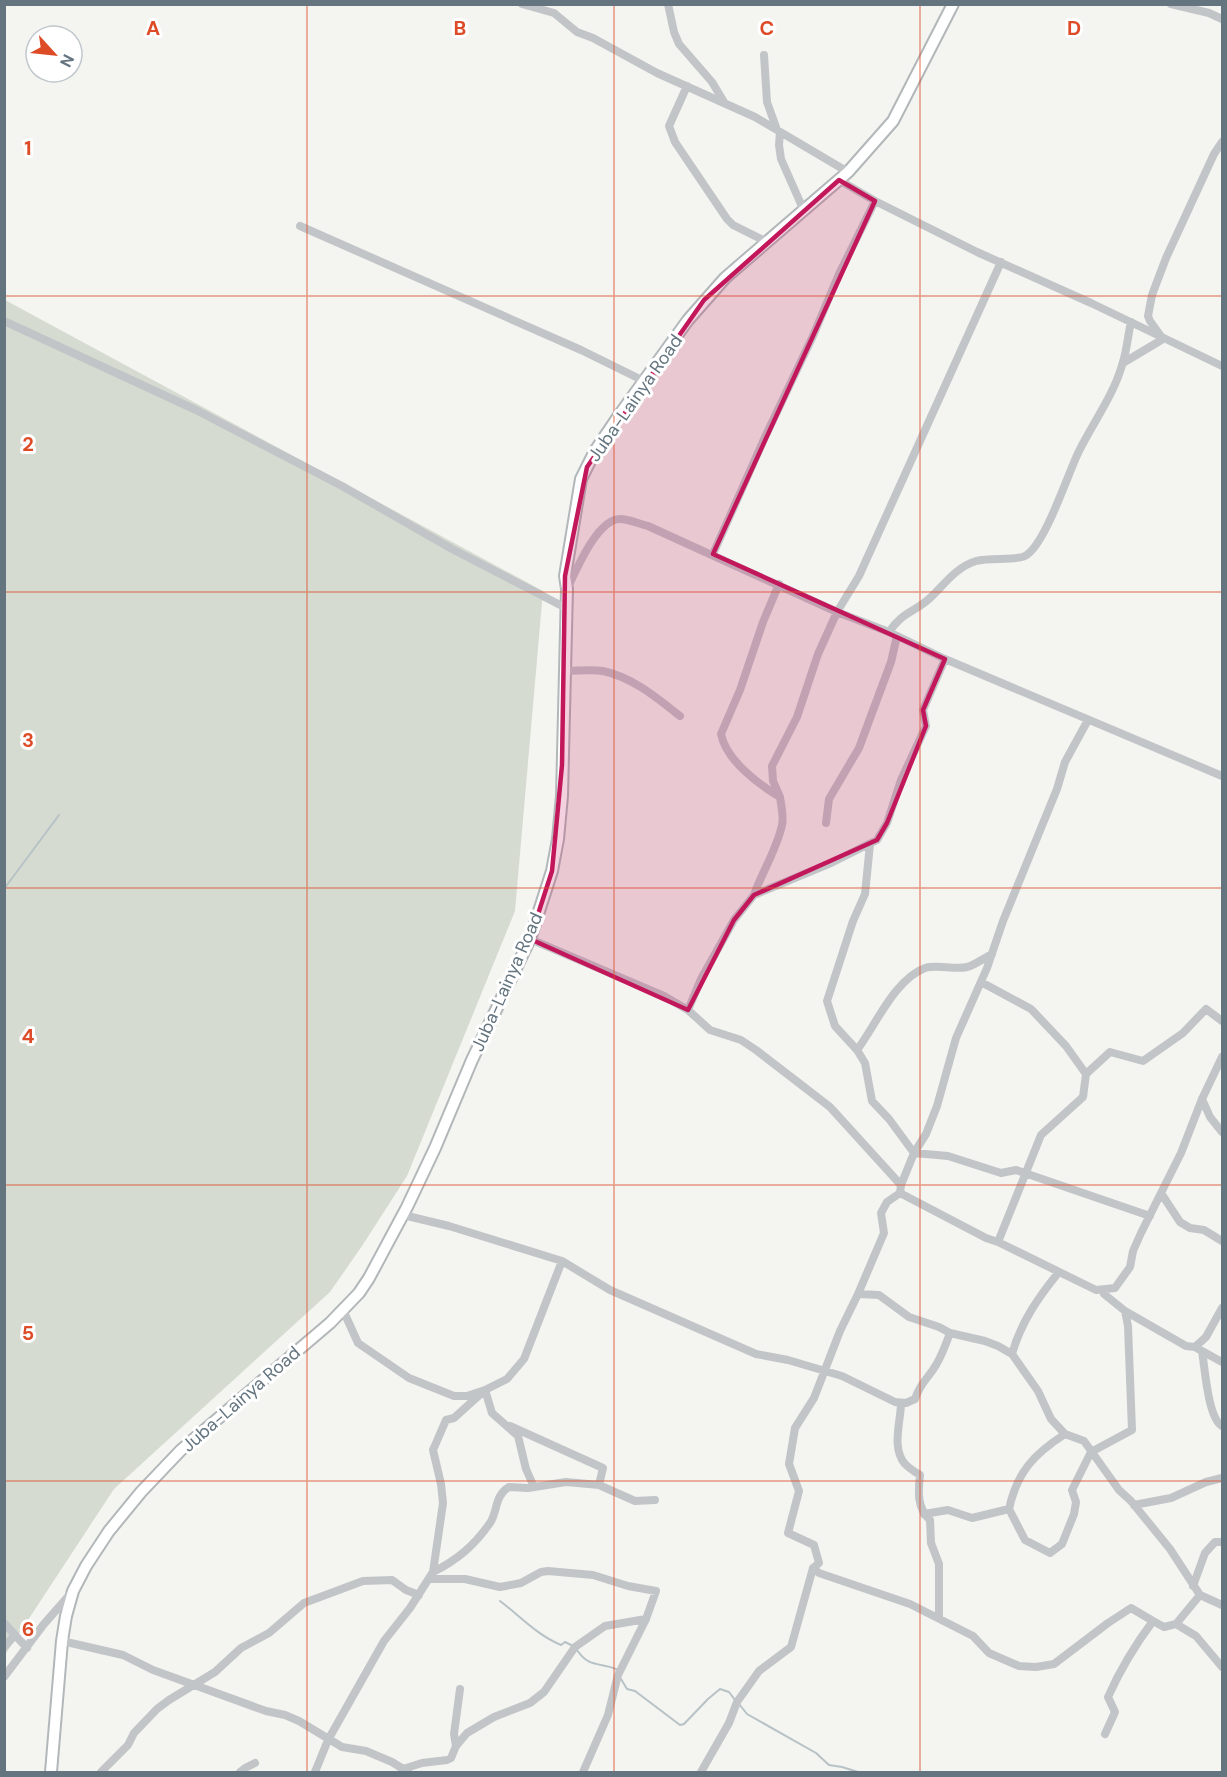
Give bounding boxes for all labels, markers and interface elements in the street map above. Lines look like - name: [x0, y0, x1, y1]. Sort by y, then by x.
- text: A: [146, 15, 160, 41]
- text: B: [454, 15, 466, 41]
- text: C: [760, 15, 774, 41]
- text: D: [1067, 15, 1081, 41]
- north arrow: [24, 24, 84, 84]
- text: N: [55, 51, 79, 71]
- text: 1: [24, 135, 32, 161]
- street label: Juba-Lainya Road: [582, 330, 688, 466]
- text: 2: [22, 431, 34, 457]
- text: 3: [22, 727, 34, 753]
- street label: Juba-Lainya Road: [466, 909, 548, 1055]
- text: 4: [22, 1023, 35, 1049]
- text: 5: [22, 1320, 34, 1346]
- street label: Juba-Lainya Road: [177, 1341, 305, 1457]
- text: 6: [22, 1616, 34, 1642]

